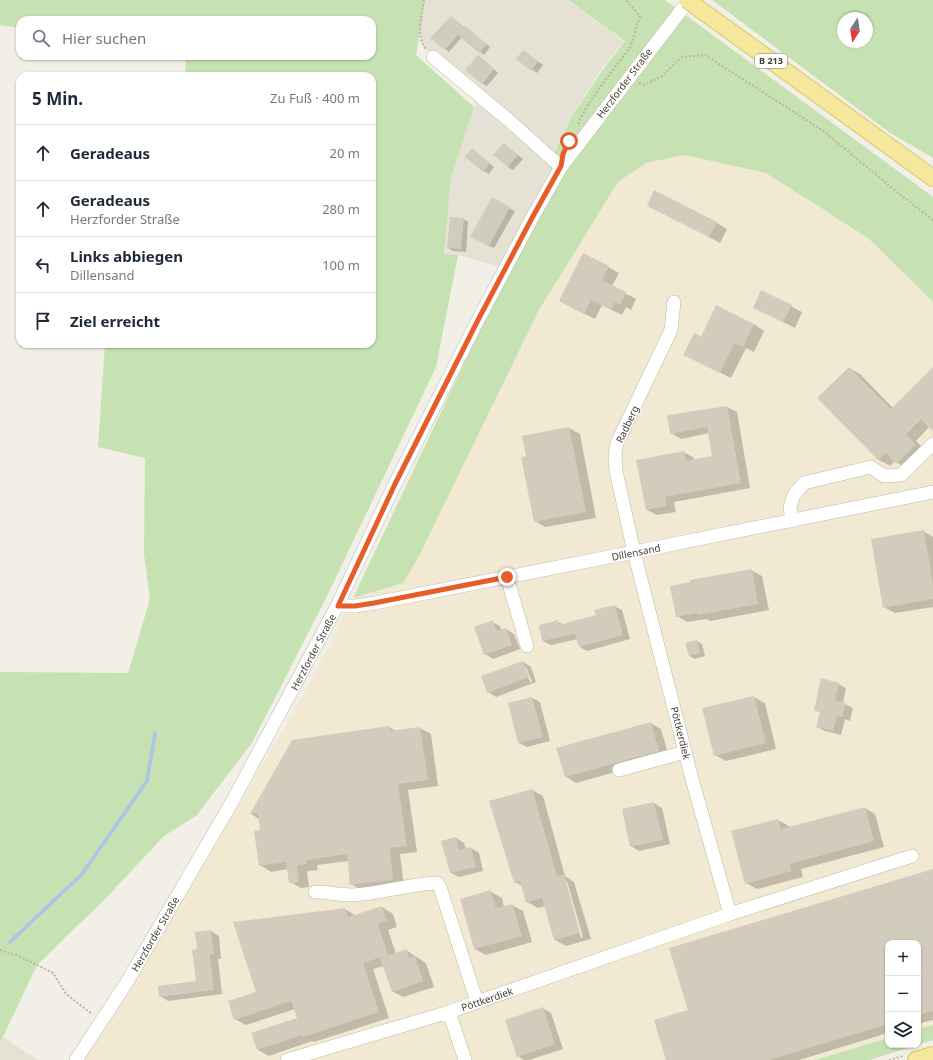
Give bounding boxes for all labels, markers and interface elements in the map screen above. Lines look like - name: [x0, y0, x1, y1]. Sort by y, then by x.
- north arrow: [837, 12, 873, 48]
- search box: [16, 16, 376, 60]
- icon: search: [30, 27, 52, 49]
- text: Hier suchen: [62, 28, 146, 48]
- street label: Herzforder Straße: [593, 45, 655, 121]
- road number: B 213: [755, 54, 787, 68]
- text: 5 Min.: [32, 87, 83, 110]
- text: Zu Fuß · 400 m: [270, 89, 360, 107]
- route start: [560, 132, 578, 150]
- icon: ahead: [32, 142, 54, 164]
- text: Geradeaus: [70, 143, 150, 163]
- text: 20 m: [330, 144, 360, 162]
- text: Geradeaus: [70, 190, 150, 210]
- icon: ahead: [32, 198, 54, 220]
- text: 280 m: [322, 200, 360, 218]
- text: Herzforder Straße: [70, 210, 180, 228]
- text: Links abbiegen: [70, 246, 183, 266]
- icon: left: [32, 254, 54, 276]
- text: 100 m: [322, 256, 360, 274]
- text: Dillensand: [70, 266, 134, 284]
- icon: arrive: [32, 310, 54, 332]
- text: Ziel erreicht: [70, 311, 160, 331]
- street label: Radberg: [612, 403, 642, 445]
- street label: Dillensand: [610, 540, 662, 564]
- route end: [498, 568, 516, 586]
- street label: Herzforder Straße: [287, 611, 339, 693]
- street label: Pöttkerdiek: [668, 705, 694, 761]
- street label: Herzforder Straße: [128, 894, 182, 974]
- map controls: [885, 940, 921, 1048]
- button: +: [885, 940, 921, 976]
- button: −: [885, 976, 921, 1012]
- street label: Pöttkerdiek: [459, 983, 515, 1014]
- button: layers: [885, 1012, 921, 1048]

